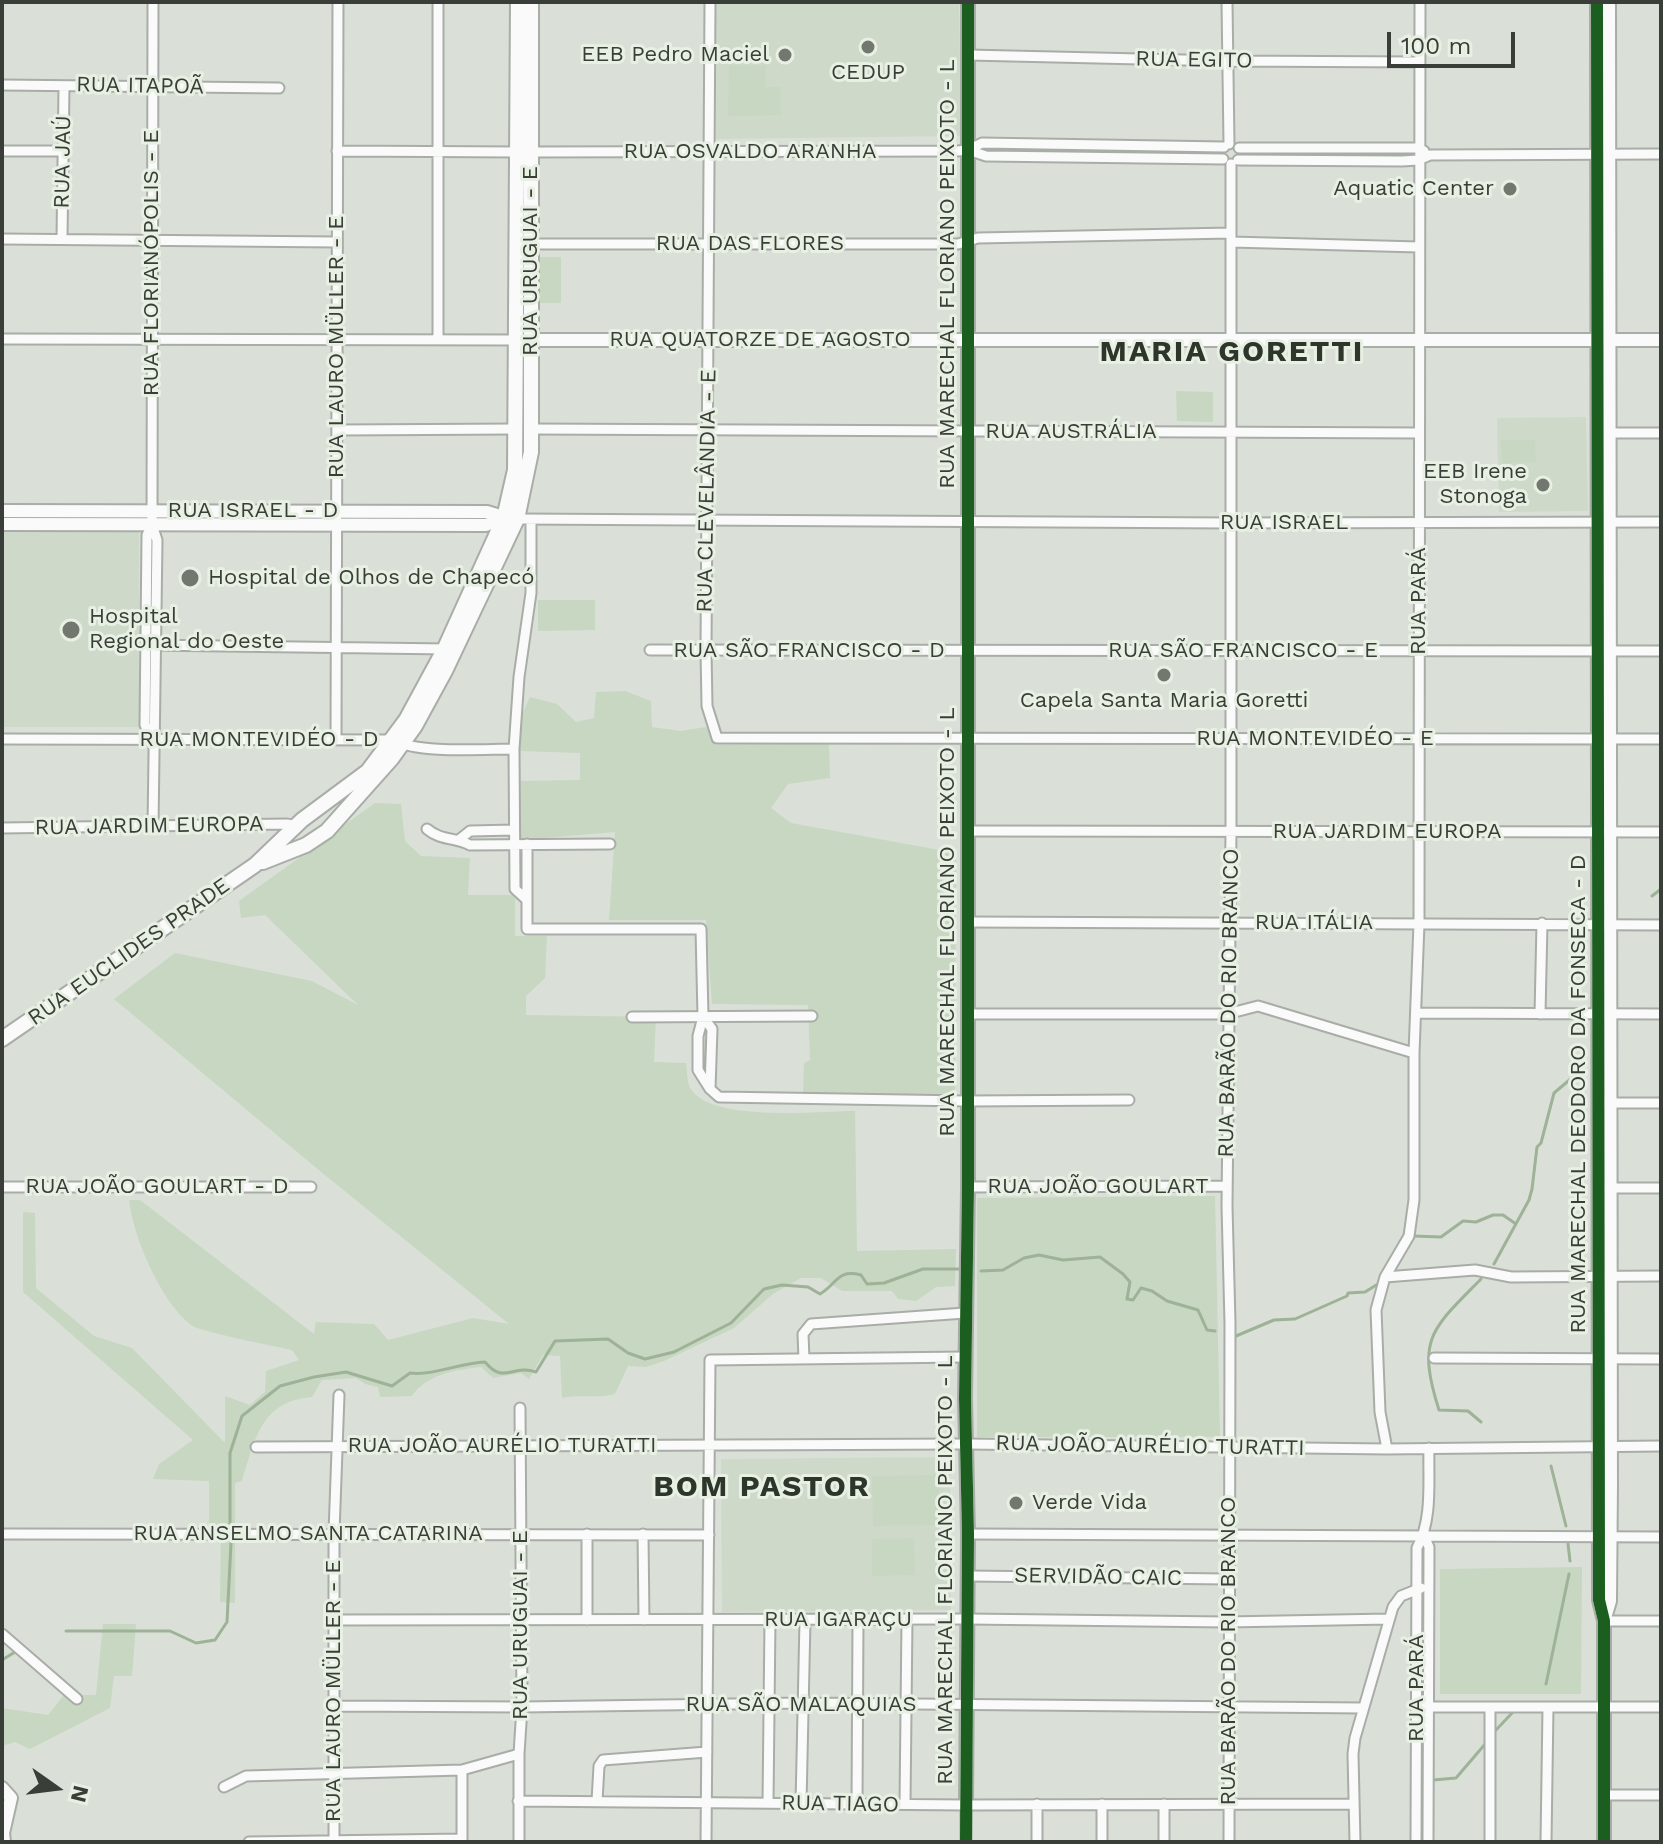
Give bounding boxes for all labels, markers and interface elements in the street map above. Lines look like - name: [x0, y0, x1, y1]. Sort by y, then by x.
- scale bar: [1391, 16, 1519, 66]
- text: 100 m: [1401, 32, 1471, 60]
- marker: CEDUP: [859, 38, 877, 56]
- place label: EEB Pedro Maciel: [581, 42, 769, 68]
- marker: EEB Pedro Maciel: [776, 46, 794, 64]
- street label: RUA EGITO: [1135, 46, 1253, 74]
- street label: RUA MARECHAL FLORIANO PEIXOTO - L: [935, 59, 961, 489]
- place label: CEDUP: [831, 60, 905, 86]
- street label: RUA ITAPOÃ: [76, 72, 204, 100]
- street label: RUA JAÚ: [49, 115, 77, 209]
- street label: RUA FLORIANÓPOLIS - E: [139, 130, 165, 396]
- street label: RUA OSVALDO ARANHA: [624, 139, 876, 165]
- street label: RUA URUGUAI - E: [518, 166, 544, 356]
- place label: Aquatic Center: [1333, 176, 1494, 202]
- marker: Aquatic Center: [1501, 180, 1519, 198]
- street label: RUA LAURO MÜLLER - E: [324, 216, 350, 478]
- street label: RUA DAS FLORES: [656, 231, 844, 257]
- street label: RUA QUATORZE DE AGOSTO: [609, 327, 911, 353]
- district label: MARIA GORETTI: [1100, 334, 1364, 370]
- street label: RUA CLEVELÂNDIA - E: [692, 369, 722, 613]
- street label: RUA AUSTRÁLIA: [985, 419, 1157, 445]
- place label: EEB Irene Stonoga: [1423, 459, 1527, 510]
- marker: EEB Irene Stonoga: [1534, 476, 1552, 494]
- street label: RUA ISRAEL - D: [168, 498, 338, 524]
- street label: RUA ISRAEL: [1220, 510, 1348, 536]
- street label: RUA PARÁ: [1406, 547, 1432, 655]
- place label: Hospital de Olhos de Chapecó: [208, 565, 535, 591]
- marker: Hospital de Olhos de Chapecó: [179, 567, 201, 589]
- place label: Hospital Regional do Oeste: [89, 604, 284, 656]
- marker: Hospital Regional do Oeste: [60, 619, 82, 641]
- street label: RUA SÃO FRANCISCO - D: [673, 638, 945, 664]
- street label: RUA SÃO FRANCISCO - E: [1108, 638, 1378, 664]
- marker: Capela Santa Maria Goretti: [1155, 666, 1173, 684]
- place label: Capela Santa Maria Goretti: [1020, 688, 1308, 714]
- street label: RUA MARECHAL FLORIANO PEIXOTO - L: [935, 707, 961, 1137]
- street label: RUA MONTEVIDÉO - E: [1196, 726, 1434, 752]
- street label: RUA MONTEVIDÉO - D: [139, 727, 379, 753]
- street label: RUA JARDIM EUROPA: [34, 811, 264, 841]
- street label: RUA JARDIM EUROPA: [1273, 819, 1501, 845]
- street label: RUA BARÃO DO RIO BRANCO: [1213, 848, 1245, 1158]
- street label: RUA MARECHAL DEODORO DA FONSECA - D: [1566, 854, 1592, 1334]
- street label: RUA EUCLIDES PRADE: [23, 872, 235, 1032]
- street label: RUA ITÁLIA: [1255, 910, 1373, 936]
- street label: RUA JOÃO GOULART - D: [25, 1174, 289, 1200]
- street label: RUA JOÃO GOULART: [987, 1174, 1209, 1200]
- street label: RUA MARECHAL FLORIANO PEIXOTO - L: [933, 1355, 959, 1785]
- street label: RUA JOÃO AURÉLIO TURATTI: [995, 1430, 1305, 1462]
- street label: RUA JOÃO AURÉLIO TURATTI: [347, 1433, 657, 1459]
- district label: BOM PASTOR: [653, 1469, 871, 1505]
- place label: Verde Vida: [1032, 1490, 1147, 1516]
- marker: Verde Vida: [1007, 1494, 1025, 1512]
- street label: RUA BARÃO DO RIO BRANCO: [1216, 1496, 1242, 1806]
- street label: RUA ANSELMO SANTA CATARINA: [133, 1521, 483, 1547]
- street label: RUA URUGUAI - E: [508, 1530, 534, 1720]
- street label: RUA LAURO MÜLLER - E: [321, 1560, 347, 1822]
- street label: SERVIDÃO CAIC: [1014, 1562, 1182, 1592]
- street label: RUA IGARAÇU: [764, 1607, 912, 1633]
- street label: RUA PARÁ: [1404, 1634, 1430, 1742]
- street label: RUA SÃO MALAQUIAS: [685, 1692, 917, 1718]
- north arrow: [16, 1748, 96, 1828]
- text: N: [66, 1783, 94, 1805]
- street label: RUA TIAGO: [781, 1790, 899, 1818]

